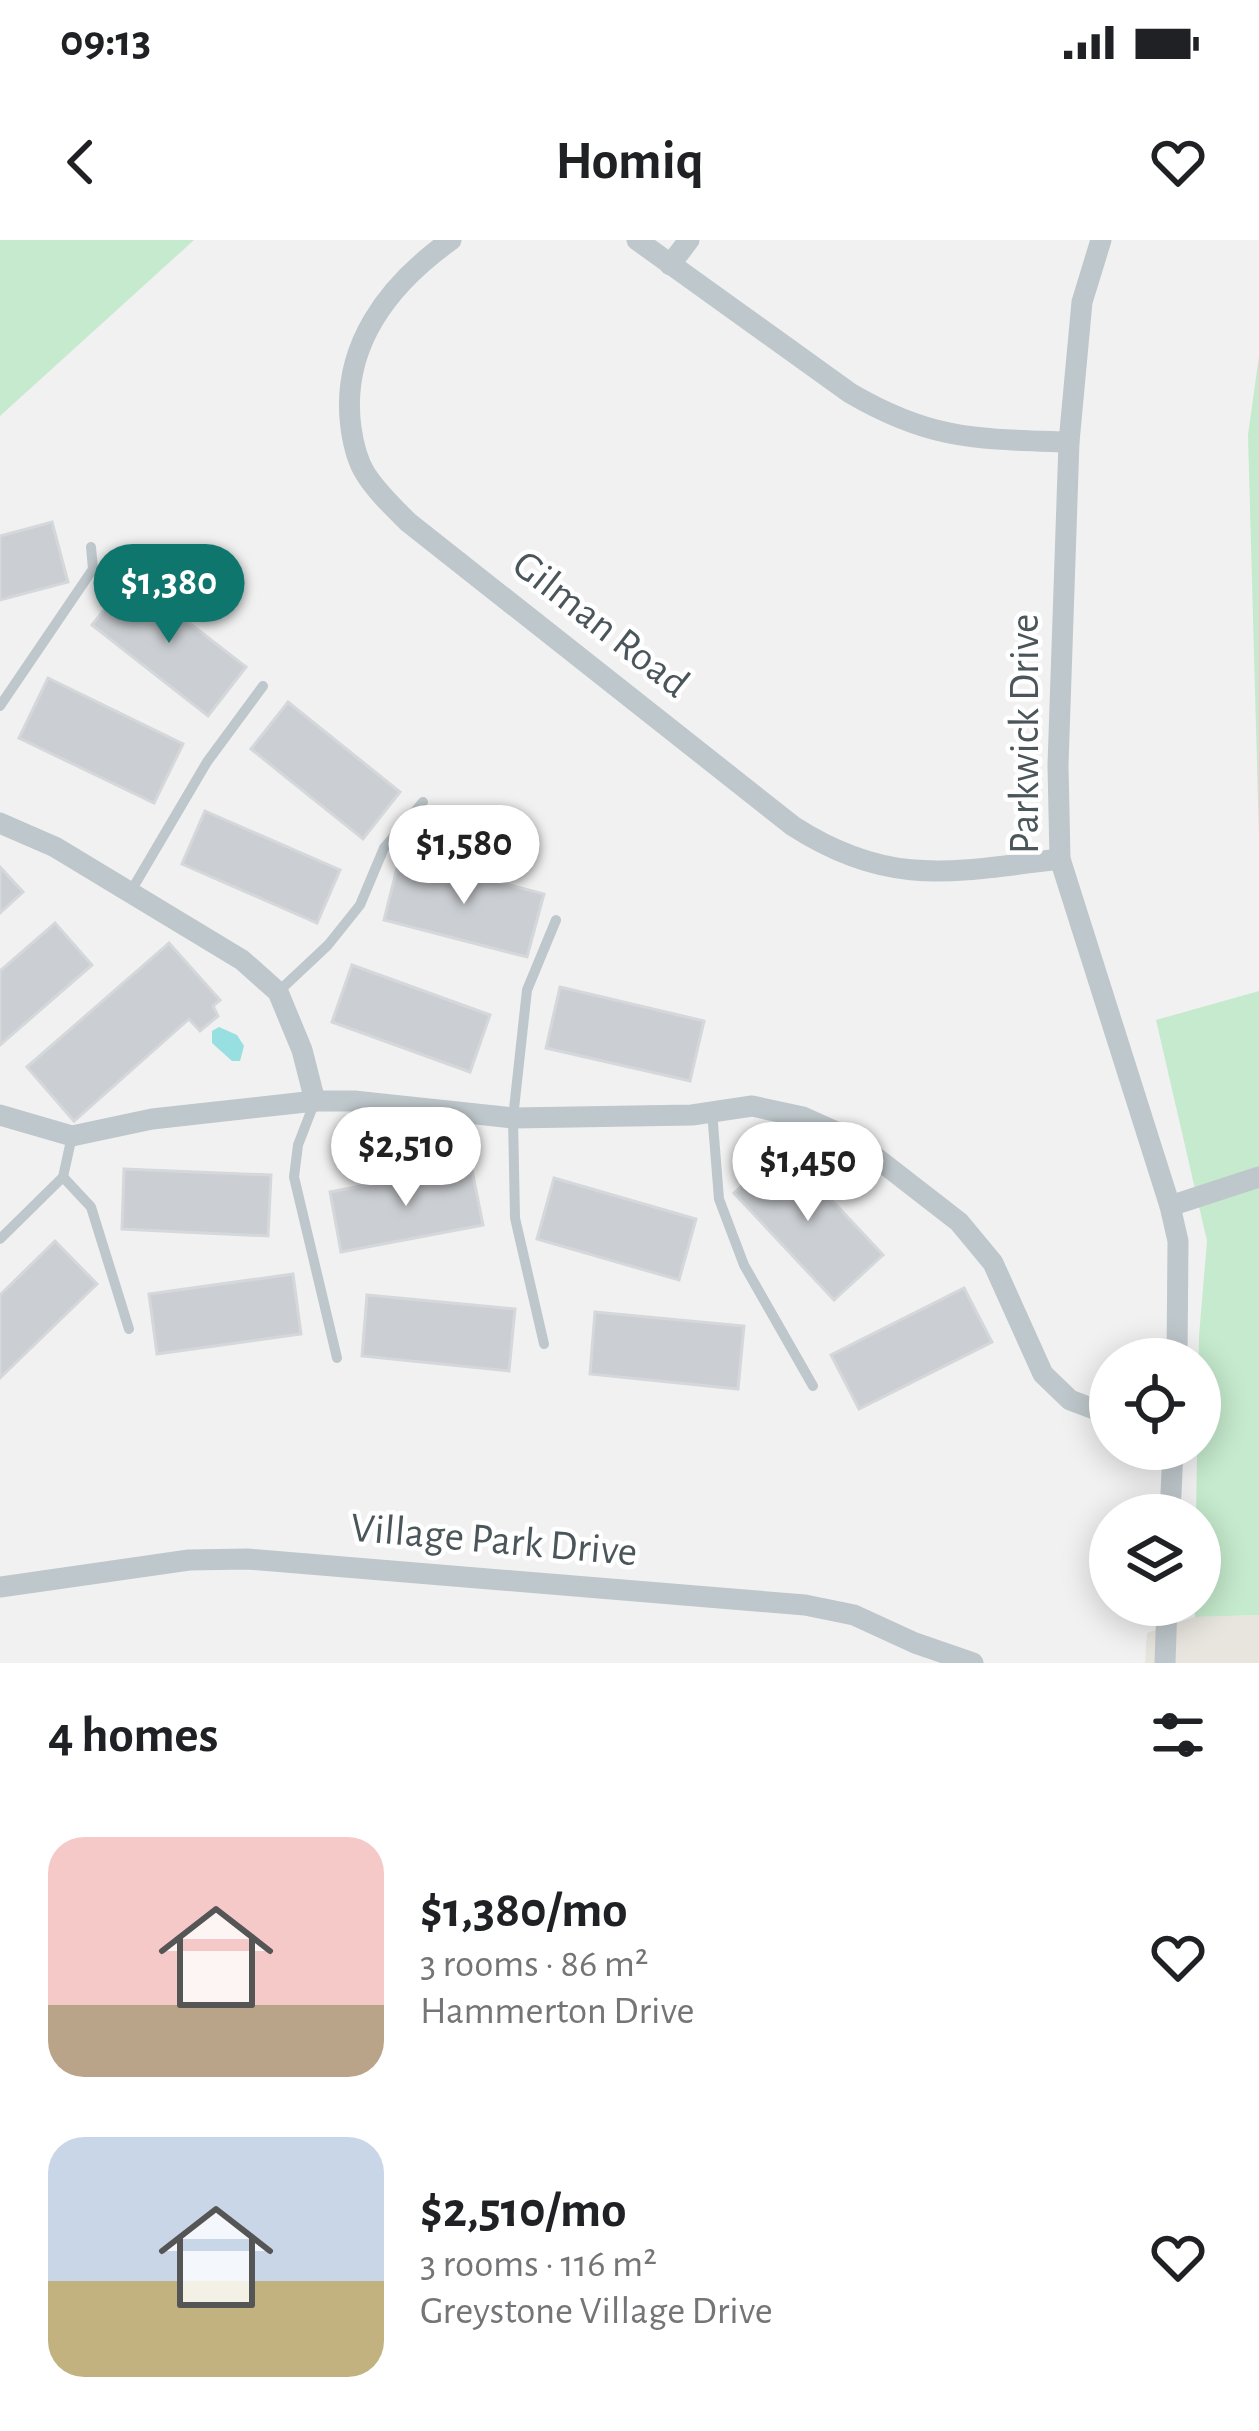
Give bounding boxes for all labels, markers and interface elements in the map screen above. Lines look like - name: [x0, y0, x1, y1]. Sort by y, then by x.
- text: 09:13: [60, 19, 151, 64]
- icon: back: [48, 129, 114, 195]
- icon: heart: [1145, 129, 1211, 195]
- text: Homiq: [555, 135, 704, 189]
- street label: Gilman Road: [505, 543, 697, 705]
- pin: $1,380: [71, 544, 267, 646]
- text: $1,380: [121, 563, 217, 602]
- street label: Parkwick Drive: [1004, 614, 1046, 854]
- pin: $1,580: [366, 805, 562, 907]
- text: $1,580: [416, 824, 512, 863]
- pin: $2,510: [308, 1107, 504, 1209]
- pin: $1,450: [710, 1122, 906, 1224]
- text: $2,510: [358, 1126, 454, 1165]
- text: $1,450: [759, 1141, 857, 1180]
- map controls: [1089, 1338, 1221, 1626]
- button: locate: [1089, 1338, 1221, 1470]
- button: layers: [1089, 1494, 1221, 1626]
- street label: Village Park Drive: [349, 1507, 639, 1573]
- icon: filters: [1145, 1702, 1211, 1768]
- text: 4 homes: [48, 1710, 218, 1761]
- icon: home: [144, 1885, 288, 2029]
- text: $1,380/mo: [420, 1885, 628, 1936]
- icon: heart: [1145, 1924, 1211, 1990]
- text: 3 rooms · 86 m²: [420, 1945, 648, 1984]
- text: Hammerton Drive: [420, 1992, 694, 2031]
- icon: home: [144, 2185, 288, 2329]
- text: $2,510/mo: [420, 2185, 626, 2236]
- icon: heart: [1145, 2224, 1211, 2290]
- text: 3 rooms · 116 m²: [420, 2245, 657, 2284]
- text: Greystone Village Drive: [420, 2292, 773, 2331]

